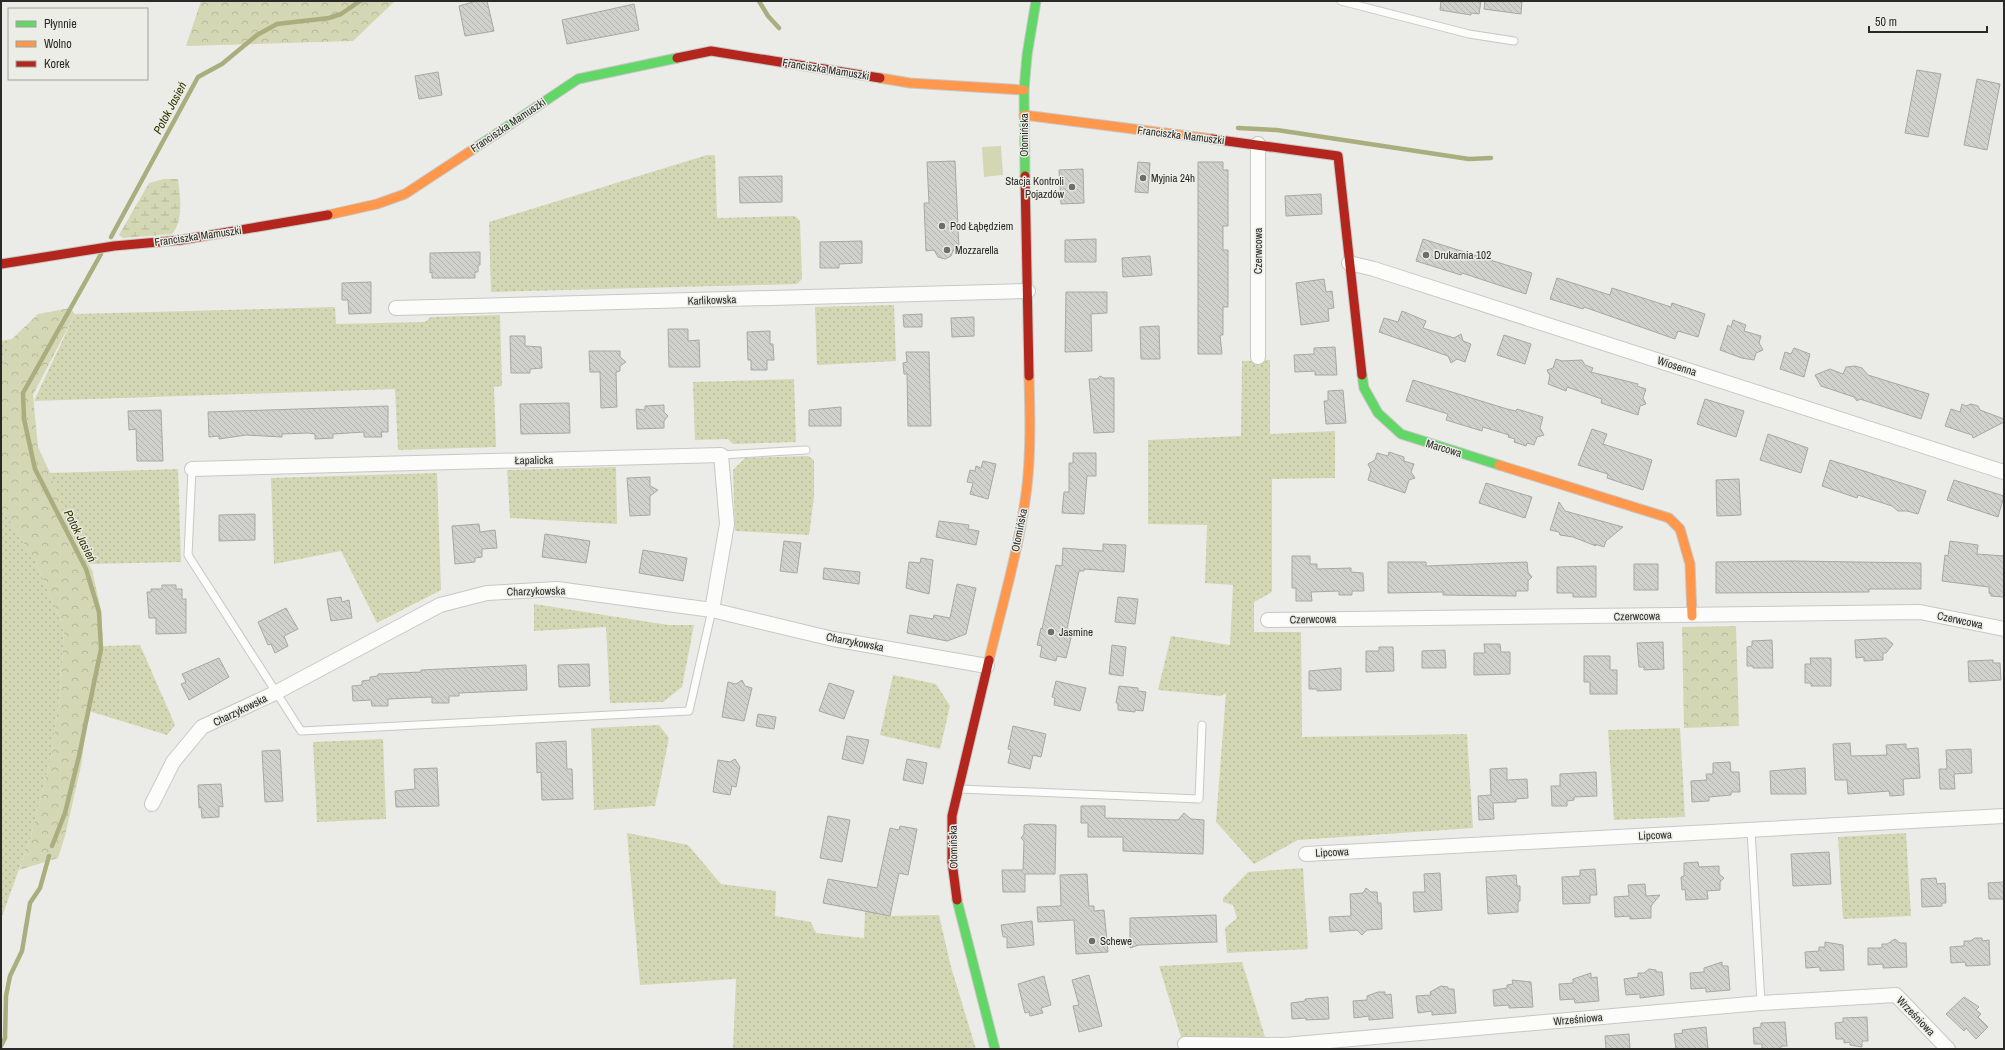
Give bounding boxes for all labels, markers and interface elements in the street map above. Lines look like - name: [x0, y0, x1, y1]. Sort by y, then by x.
- legend: [8, 8, 148, 80]
- scale bar: [1869, 8, 1987, 34]
- text: 50 m: [1875, 14, 1897, 30]
- text: Płynnie: [44, 16, 77, 32]
- text: Wolno: [44, 36, 72, 52]
- street label: Franciszka Mamuszki: [782, 55, 870, 83]
- text: Korek: [44, 56, 70, 72]
- water label: Potok Jasień: [150, 79, 190, 137]
- street label: Franciszka Mamuszki: [468, 95, 548, 155]
- street label: Otomińska: [1017, 113, 1031, 157]
- street label: Franciszka Mamuszki: [1137, 123, 1225, 147]
- place label: Myjnia 24h: [1151, 171, 1195, 185]
- marker: Myjnia 24h: [1138, 173, 1148, 183]
- place label: Stacja Kontroli Pojazdów: [1005, 174, 1064, 201]
- marker: Stacja Kontroli Pojazdów: [1067, 182, 1077, 192]
- place label: Pod Łąbędziem: [950, 219, 1013, 233]
- marker: Pod Łąbędziem: [937, 221, 947, 231]
- street label: Franciszka Mamuszki: [154, 223, 242, 249]
- street label: Czerwcowa: [1251, 228, 1265, 274]
- place label: Mozzarella: [955, 243, 999, 257]
- marker: Mozzarella: [942, 245, 952, 255]
- place label: Drukarnia 102: [1434, 248, 1491, 262]
- marker: Drukarnia 102: [1421, 250, 1431, 260]
- street label: Karlikowska: [687, 292, 737, 308]
- street label: Wiosenna: [1656, 353, 1698, 379]
- street label: Marcowa: [1424, 436, 1464, 460]
- street label: Łapalicka: [515, 453, 553, 467]
- water label: Potok Jasień: [60, 507, 100, 565]
- street label: Otomińska: [1008, 507, 1030, 553]
- street label: Charzykowska: [507, 583, 565, 599]
- street label: Czerwcowa: [1936, 608, 1984, 632]
- street label: Czerwcowa: [1614, 609, 1660, 623]
- street label: Czerwcowa: [1290, 612, 1336, 626]
- place label: Jasmine: [1059, 625, 1093, 639]
- marker: Jasmine: [1046, 627, 1056, 637]
- street label: Charzykowska: [825, 630, 885, 654]
- street label: Charzykowska: [211, 691, 269, 729]
- street label: Otomińska: [946, 825, 960, 869]
- street label: Lipcowa: [1638, 827, 1672, 843]
- street label: Lipcowa: [1315, 844, 1349, 860]
- place label: Schewe: [1100, 934, 1132, 948]
- marker: Schewe: [1087, 936, 1097, 946]
- street label: Wrześniowa: [1894, 993, 1938, 1039]
- street label: Wrześniowa: [1553, 1010, 1603, 1028]

